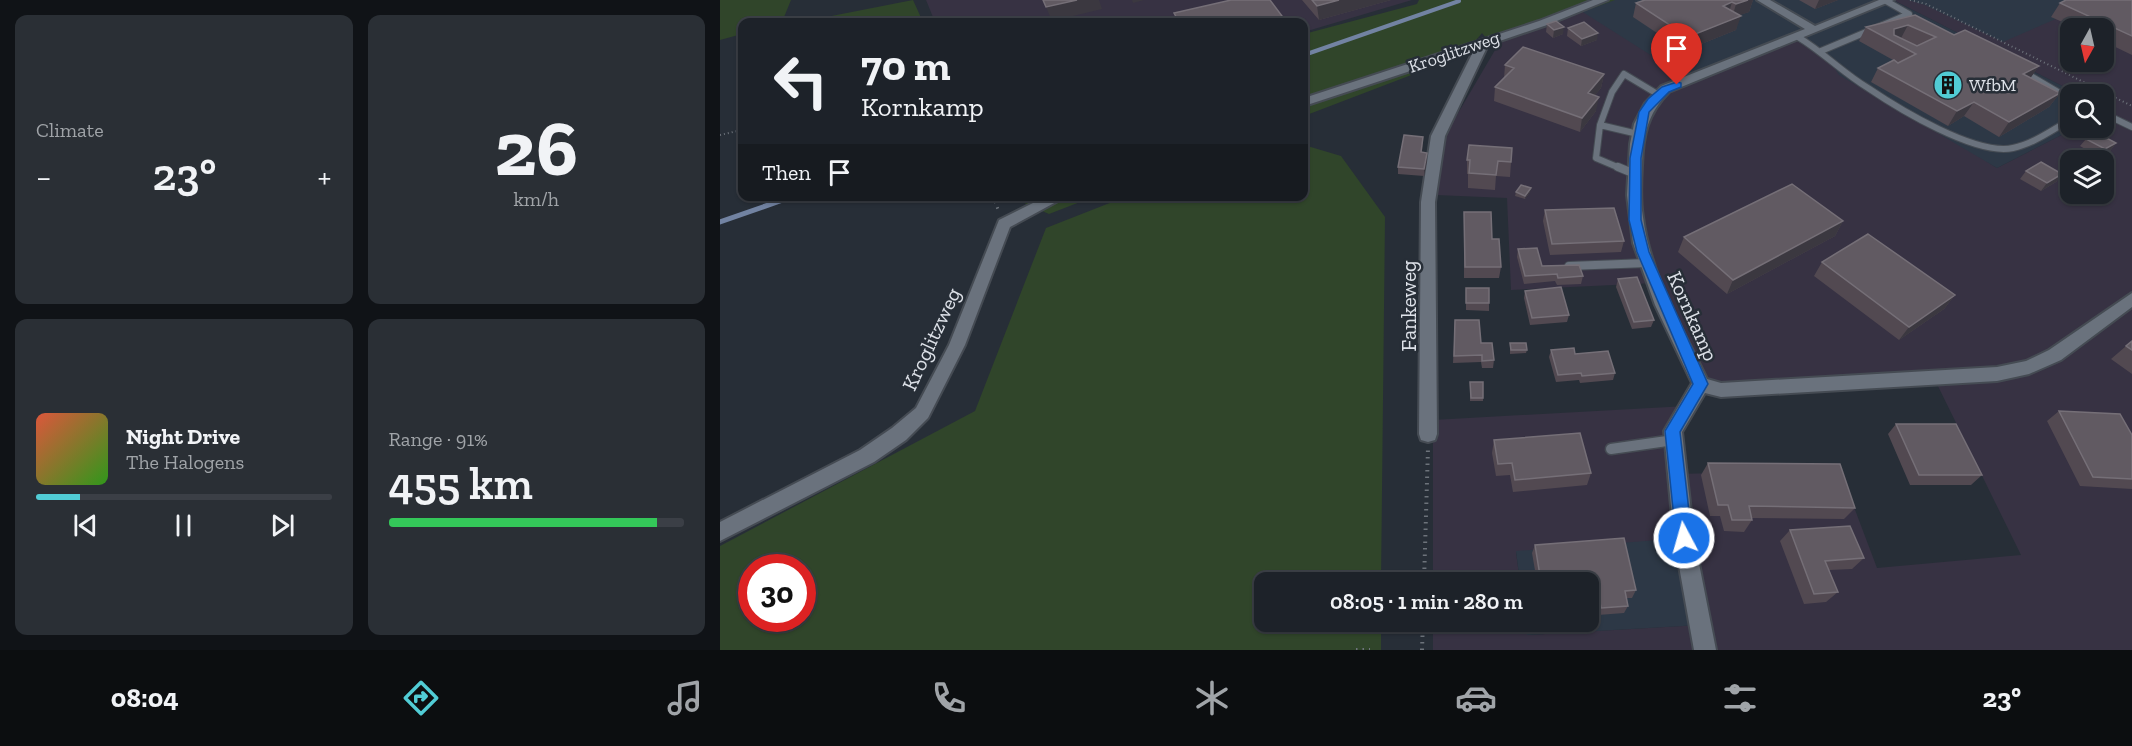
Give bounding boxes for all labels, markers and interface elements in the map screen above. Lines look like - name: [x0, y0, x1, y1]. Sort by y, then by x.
- north arrow: [2060, 18, 2114, 72]
- map controls: [2060, 18, 2114, 204]
- pin: [1651, 23, 1702, 85]
- street label: Kroglitzweg: [1406, 26, 1503, 78]
- icon: arrive: [1660, 32, 1693, 65]
- text: 70 m: [861, 40, 951, 91]
- icon: left: [762, 42, 840, 120]
- building icon: WfbM: [1932, 69, 1964, 101]
- place label: WfbM: [1969, 74, 2016, 96]
- button: search: [2060, 84, 2114, 138]
- text: Kornkamp: [861, 91, 984, 123]
- text: 26: [494, 101, 578, 195]
- text: Climate: [36, 118, 104, 142]
- text: 23°: [153, 148, 217, 202]
- button: layers: [2060, 150, 2114, 204]
- icon: arrive: [823, 156, 856, 189]
- text: −: [36, 157, 51, 196]
- text: +: [318, 157, 332, 196]
- text: Then: [762, 159, 811, 186]
- text: km/h: [513, 187, 559, 211]
- street label: Fankeweg: [1396, 260, 1421, 352]
- street label: Kornkamp: [1662, 267, 1724, 365]
- street label: Kroglitzweg: [896, 283, 966, 394]
- text: Night Drive: [126, 423, 240, 450]
- text: Range · 91%: [389, 427, 488, 451]
- text: The Halogens: [126, 450, 244, 474]
- text: 455 km: [389, 457, 533, 511]
- position arrow: [1652, 506, 1716, 570]
- icon: previous: [69, 509, 102, 542]
- icon: pause: [167, 509, 200, 542]
- icon: next: [266, 509, 299, 542]
- speed limit sign: 30: [738, 554, 816, 632]
- text: 08:05 · 1 min · 280 m: [1330, 588, 1523, 615]
- icon: directions: [400, 677, 442, 719]
- icon: music: [664, 677, 706, 719]
- icon: phone: [928, 677, 970, 719]
- icon: climate: [1191, 677, 1233, 719]
- icon: car: [1455, 677, 1497, 719]
- icon: filters: [1719, 677, 1761, 719]
- text: 08:04: [111, 682, 179, 714]
- text: 23°: [1982, 682, 2021, 714]

